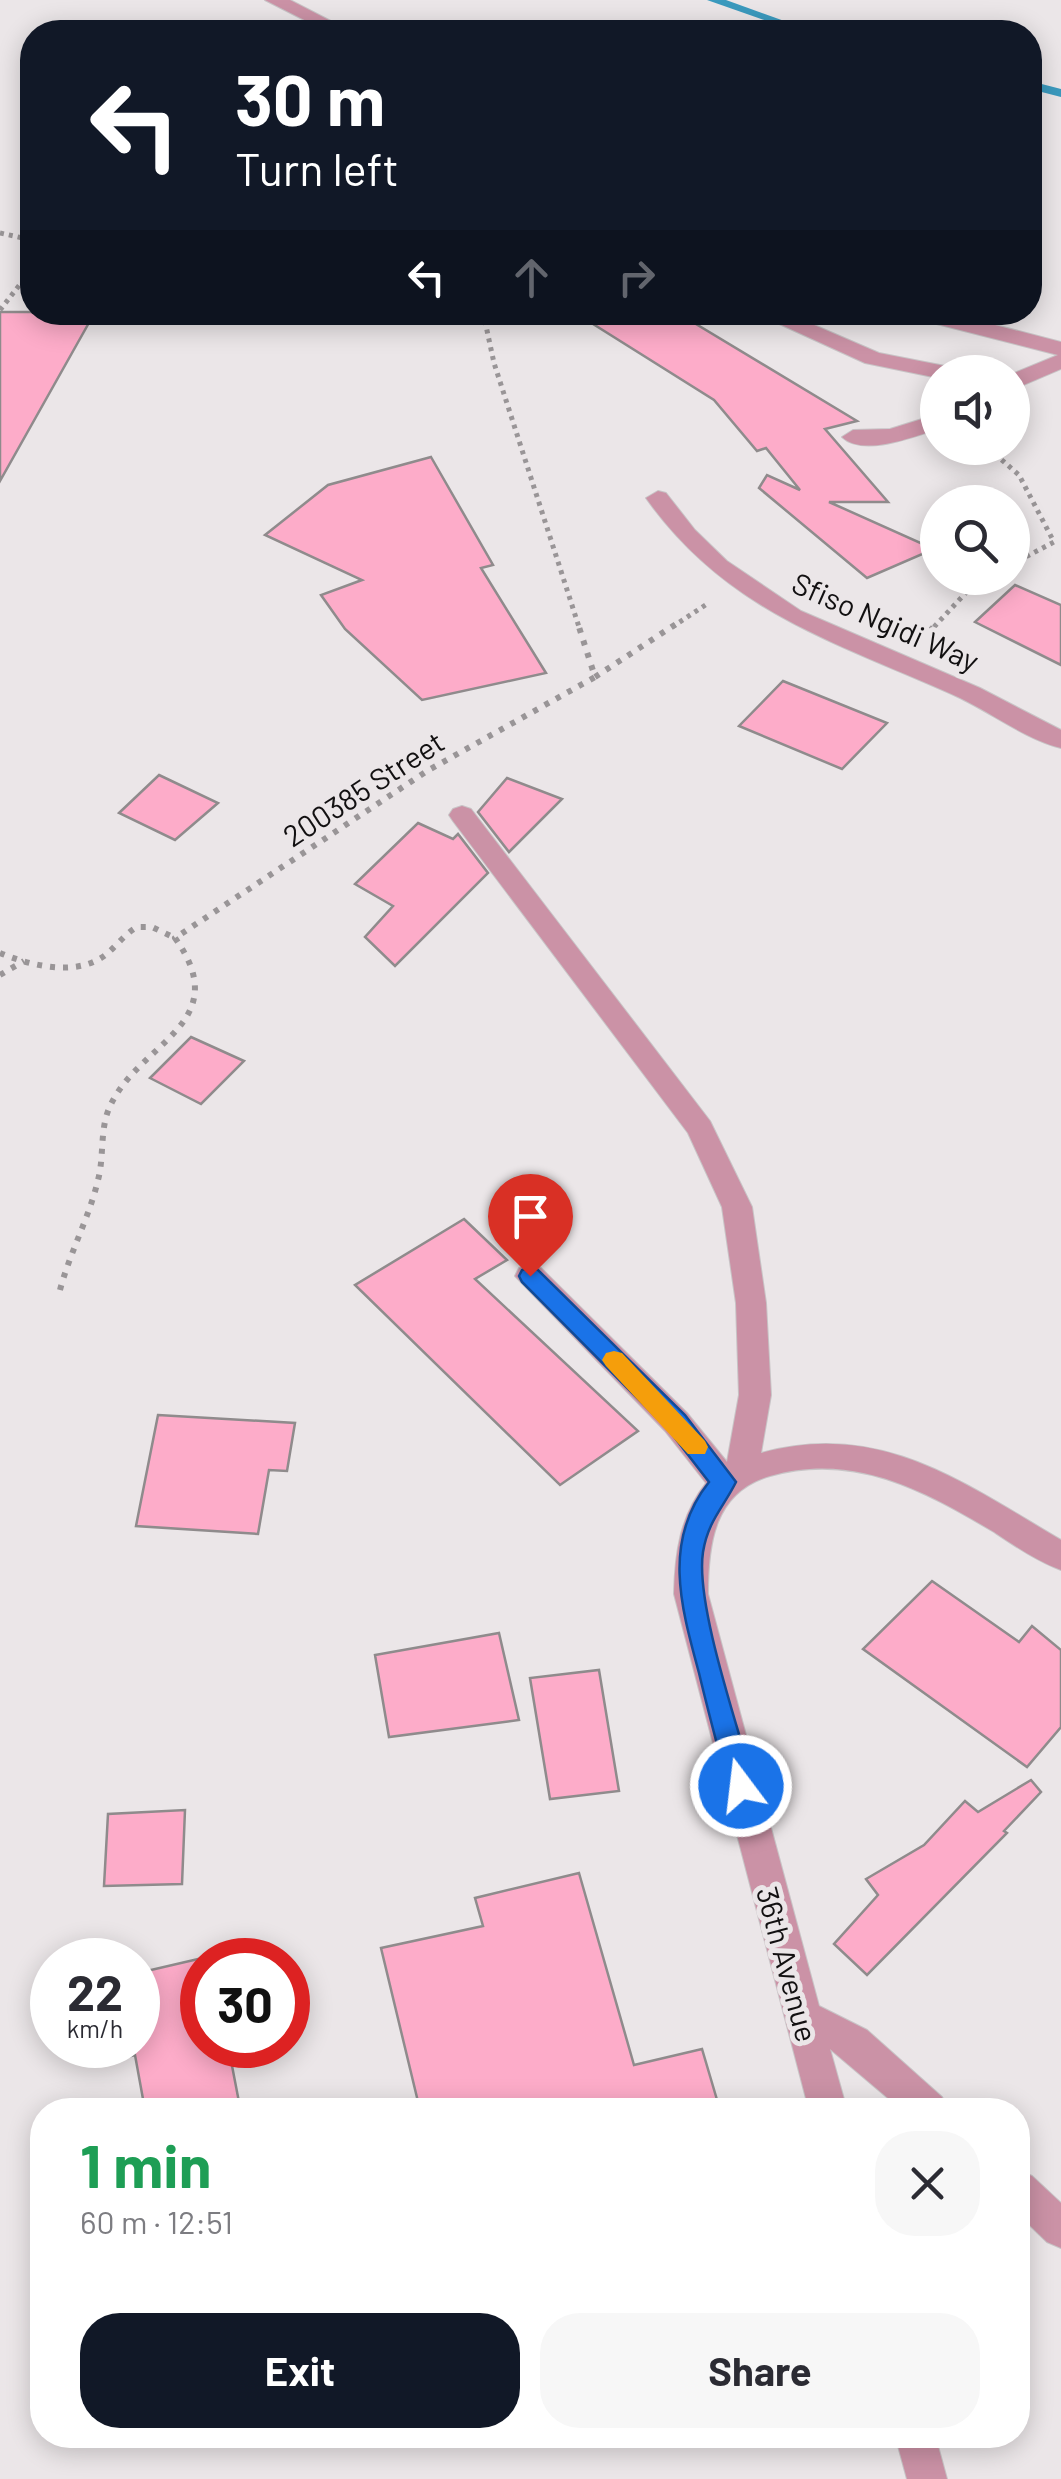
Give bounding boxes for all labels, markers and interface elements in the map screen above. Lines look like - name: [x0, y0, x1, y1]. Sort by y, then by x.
- text: 30 m: [235, 56, 385, 140]
- icon: left: [70, 60, 200, 190]
- text: Turn left: [235, 141, 399, 195]
- icon: left: [399, 250, 454, 305]
- icon: ahead: [504, 250, 559, 305]
- icon: right: [609, 250, 664, 305]
- map controls: [920, 355, 1030, 595]
- button: sound: [920, 355, 1030, 465]
- button: search: [920, 485, 1030, 595]
- street label: Sfiso Ngidi Way: [787, 564, 985, 678]
- street label: 200385 Street: [276, 723, 450, 853]
- pin: [488, 1174, 573, 1277]
- icon: arrive: [503, 1189, 558, 1244]
- position arrow: [689, 1734, 793, 1838]
- street label: 36th Avenue: [750, 1882, 826, 2046]
- speed limit sign: 30: [180, 1938, 310, 2068]
- text: 22: [67, 1961, 123, 2021]
- text: km/h: [67, 2013, 123, 2043]
- text: 1 min: [80, 2128, 211, 2200]
- button: close: [875, 2131, 980, 2236]
- text: 60 m · 12:51: [80, 2202, 233, 2240]
- button: Exit: [80, 2313, 520, 2428]
- button: Share: [540, 2313, 980, 2428]

